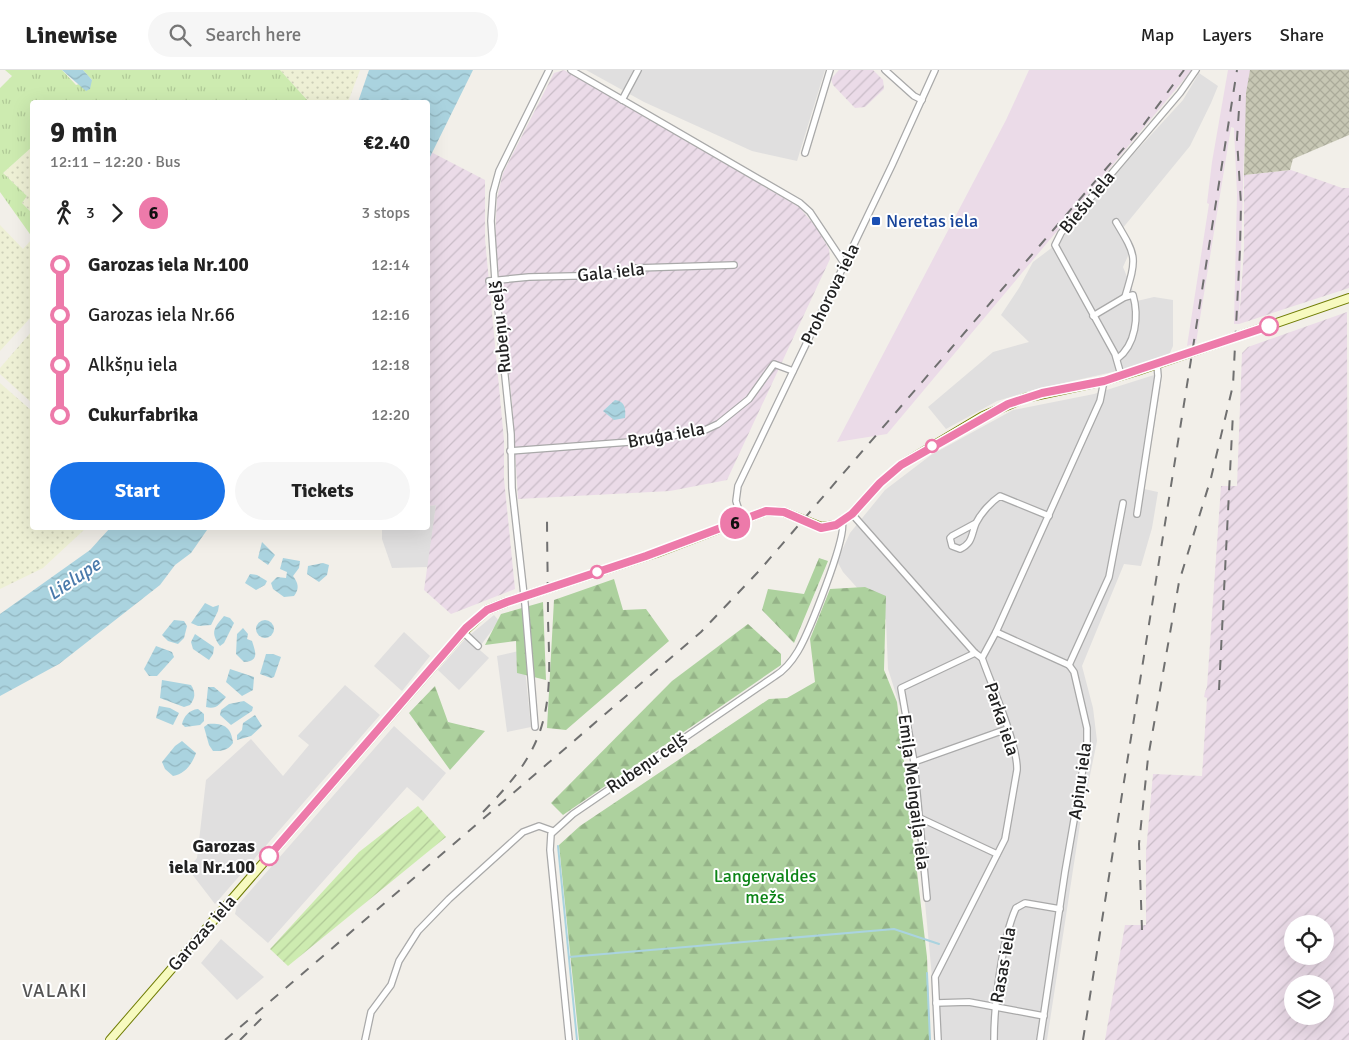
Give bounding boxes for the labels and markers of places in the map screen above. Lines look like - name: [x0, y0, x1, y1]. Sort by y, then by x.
- place label: Neretas iela: [886, 210, 978, 232]
- marker: Neretas iela: [870, 215, 882, 227]
- unlabelled marker: [1259, 316, 1279, 336]
- unlabelled marker: [925, 439, 939, 453]
- unlabelled marker: [590, 565, 604, 579]
- place label: Garozas iela Nr.100: [169, 835, 255, 878]
- marker: Garozas iela Nr.100: [259, 846, 279, 866]

